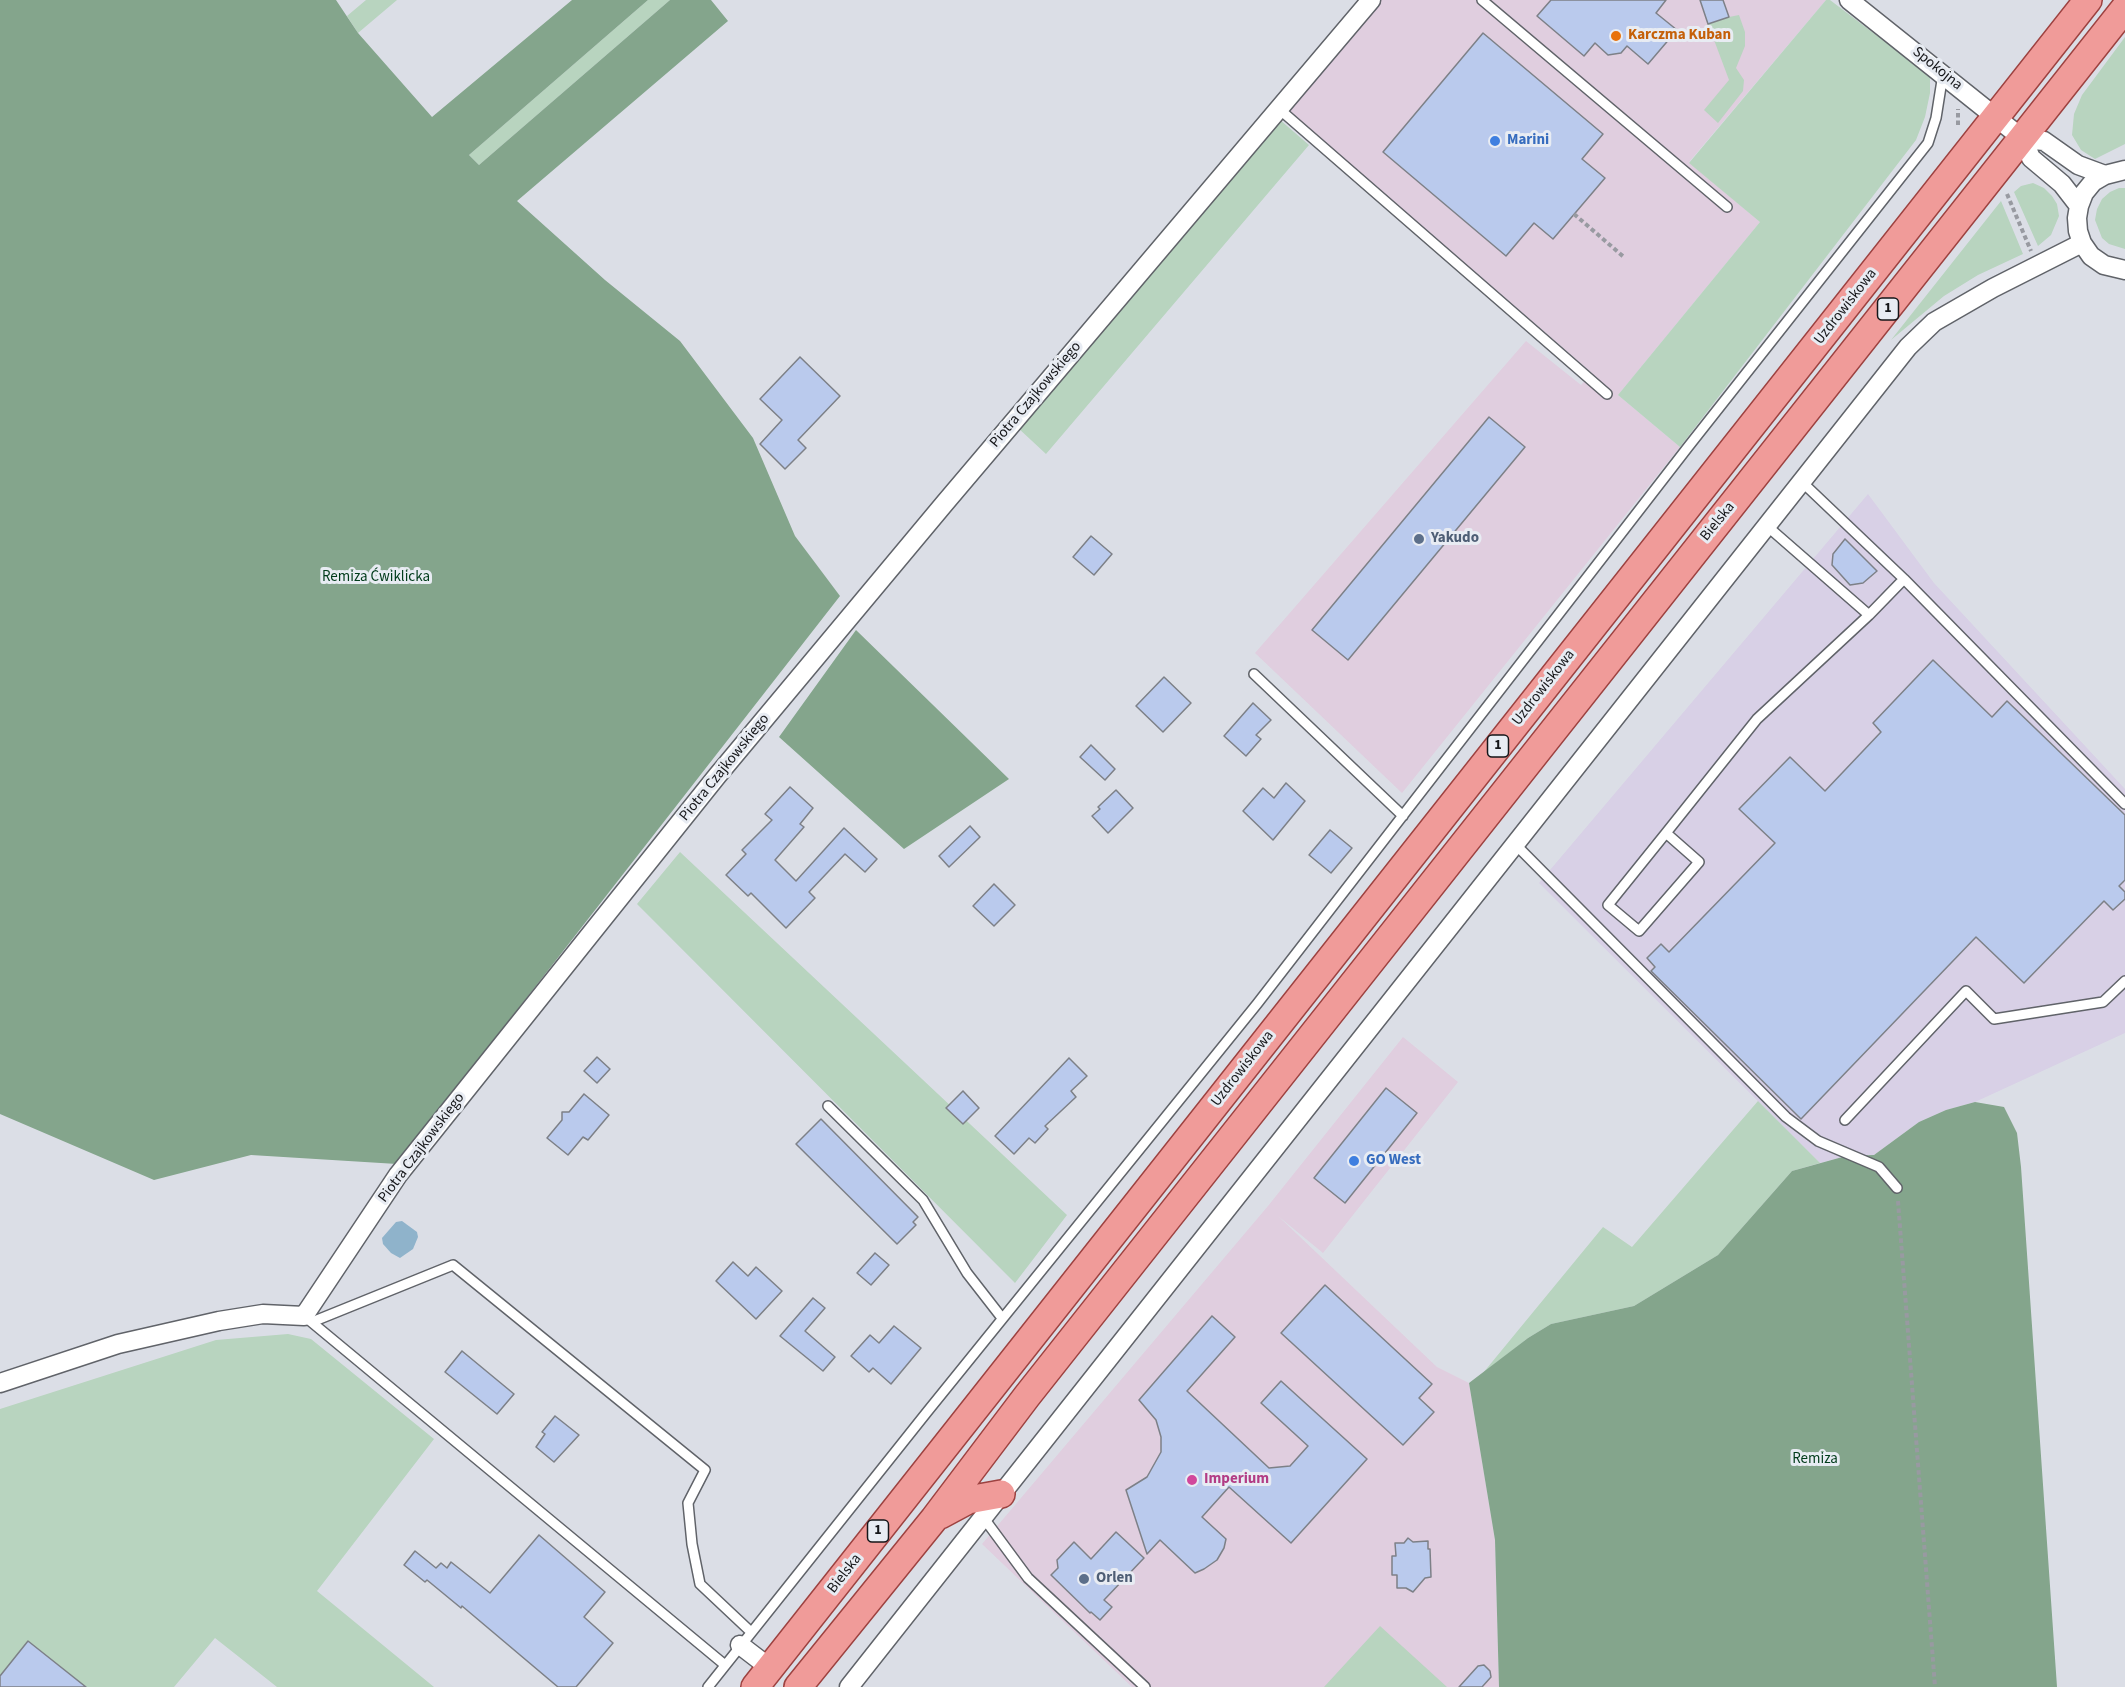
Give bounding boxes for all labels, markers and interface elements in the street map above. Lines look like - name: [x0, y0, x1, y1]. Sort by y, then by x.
- place label: Karczma Kuban: [1628, 27, 1731, 45]
- marker: Karczma Kuban: [1609, 29, 1623, 43]
- street label: Spokojna: [1908, 43, 1966, 95]
- place label: Marini: [1507, 132, 1549, 150]
- marker: Marini: [1488, 134, 1502, 148]
- street label: Uzdrowiskowa: [1811, 265, 1881, 349]
- road number: 1: [1878, 298, 1898, 320]
- street label: Piotra Czajkowskiego: [986, 338, 1086, 452]
- street label: Bielska: [1697, 499, 1739, 545]
- place label: Yakudo: [1431, 530, 1479, 548]
- marker: Yakudo: [1412, 532, 1426, 546]
- park label: Remiza Ćwiklicka: [322, 569, 430, 587]
- street label: Uzdrowiskowa: [1509, 646, 1579, 730]
- street label: Piotra Czajkowskiego: [676, 711, 774, 825]
- road number: 1: [1488, 735, 1508, 757]
- street label: Uzdrowiskowa: [1208, 1027, 1278, 1111]
- street label: Piotra Czajkowskiego: [375, 1090, 469, 1206]
- place label: GO West: [1366, 1152, 1421, 1170]
- marker: GO West: [1347, 1154, 1361, 1168]
- park label: Remiza: [1792, 1451, 1838, 1469]
- place label: Imperium: [1204, 1471, 1269, 1489]
- marker: Imperium: [1185, 1473, 1199, 1487]
- road number: 1: [868, 1520, 888, 1542]
- street label: Bielska: [824, 1551, 866, 1597]
- place label: Orlen: [1096, 1570, 1133, 1588]
- marker: Orlen: [1077, 1572, 1091, 1586]

